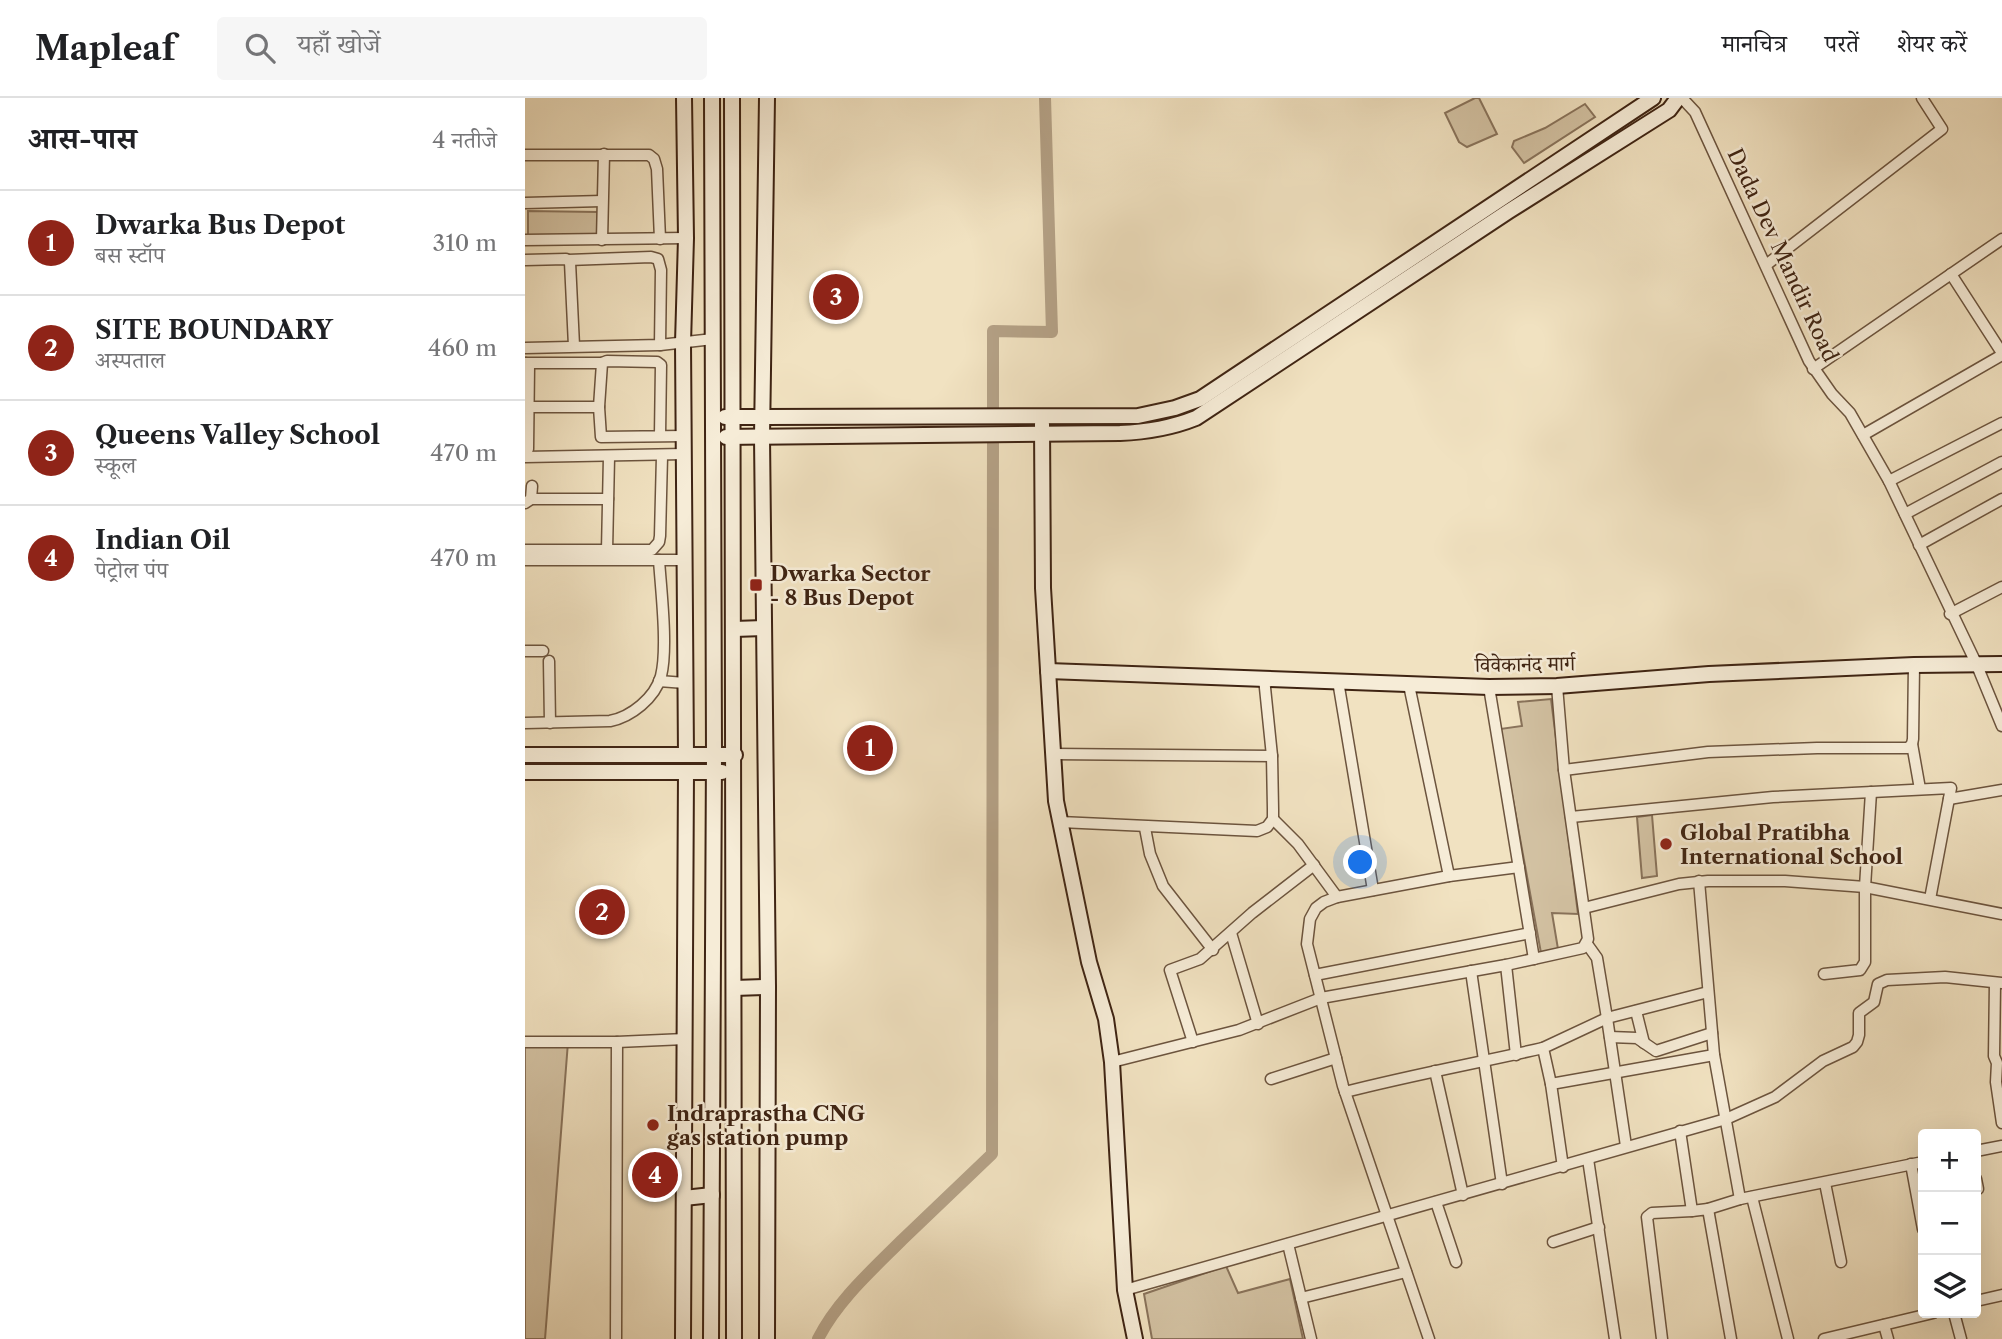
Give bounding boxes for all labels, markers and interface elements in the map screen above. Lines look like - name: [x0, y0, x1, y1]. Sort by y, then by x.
- search box: [217, 17, 707, 80]
- text: Mapleaf: [35, 28, 175, 69]
- text: यहाँ खोजें: [297, 28, 380, 60]
- icon: search: [241, 29, 279, 67]
- text: मानचित्र: [1722, 29, 1787, 58]
- text: परतें: [1825, 29, 1859, 58]
- text: शेयर करें: [1897, 29, 1967, 58]
- text: आस-पास: [28, 120, 137, 157]
- text: 4 नतीजे: [432, 126, 497, 154]
- street label: Dada Dev Mandir Road: [1723, 144, 1844, 366]
- text: Dwarka Bus Depot: [95, 209, 345, 241]
- text: 1: [46, 229, 56, 257]
- text: 310 m: [433, 229, 497, 257]
- text: बस स्टॉप: [95, 241, 165, 269]
- pin: 3: [813, 271, 859, 323]
- text: SITE BOUNDARY: [95, 314, 333, 346]
- text: 2: [44, 334, 58, 362]
- text: 460 m: [428, 334, 497, 362]
- text: अस्पताल: [95, 346, 165, 374]
- text: Queens Valley School: [95, 419, 380, 451]
- text: 3: [45, 439, 58, 467]
- text: 470 m: [430, 439, 497, 467]
- text: स्कूल: [95, 451, 136, 479]
- text: Indian Oil: [95, 524, 231, 556]
- text: 4: [44, 544, 58, 572]
- text: 470 m: [430, 544, 497, 572]
- text: पेट्रोल पंप: [95, 556, 168, 584]
- place label: Dwarka Sector - 8 Bus Depot: [770, 561, 931, 610]
- marker: Dwarka Sector - 8 Bus Depot: [748, 577, 764, 593]
- street label: विवेकानंद मार्ग: [1474, 651, 1576, 677]
- pin: 1: [847, 722, 893, 774]
- place label: Global Pratibha International School: [1680, 820, 1903, 869]
- marker: Global Pratibha International School: [1658, 836, 1674, 852]
- your location: [1343, 845, 1377, 879]
- pin: 2: [579, 886, 625, 938]
- place label: Indraprastha CNG gas station pump: [666, 1101, 865, 1150]
- marker: Indraprastha CNG gas station pump: [645, 1117, 661, 1133]
- map controls: [1918, 1129, 1981, 1318]
- button: +: [1918, 1129, 1981, 1192]
- pin: 4: [632, 1149, 678, 1201]
- button: −: [1918, 1192, 1981, 1255]
- button: layers: [1918, 1255, 1981, 1318]

